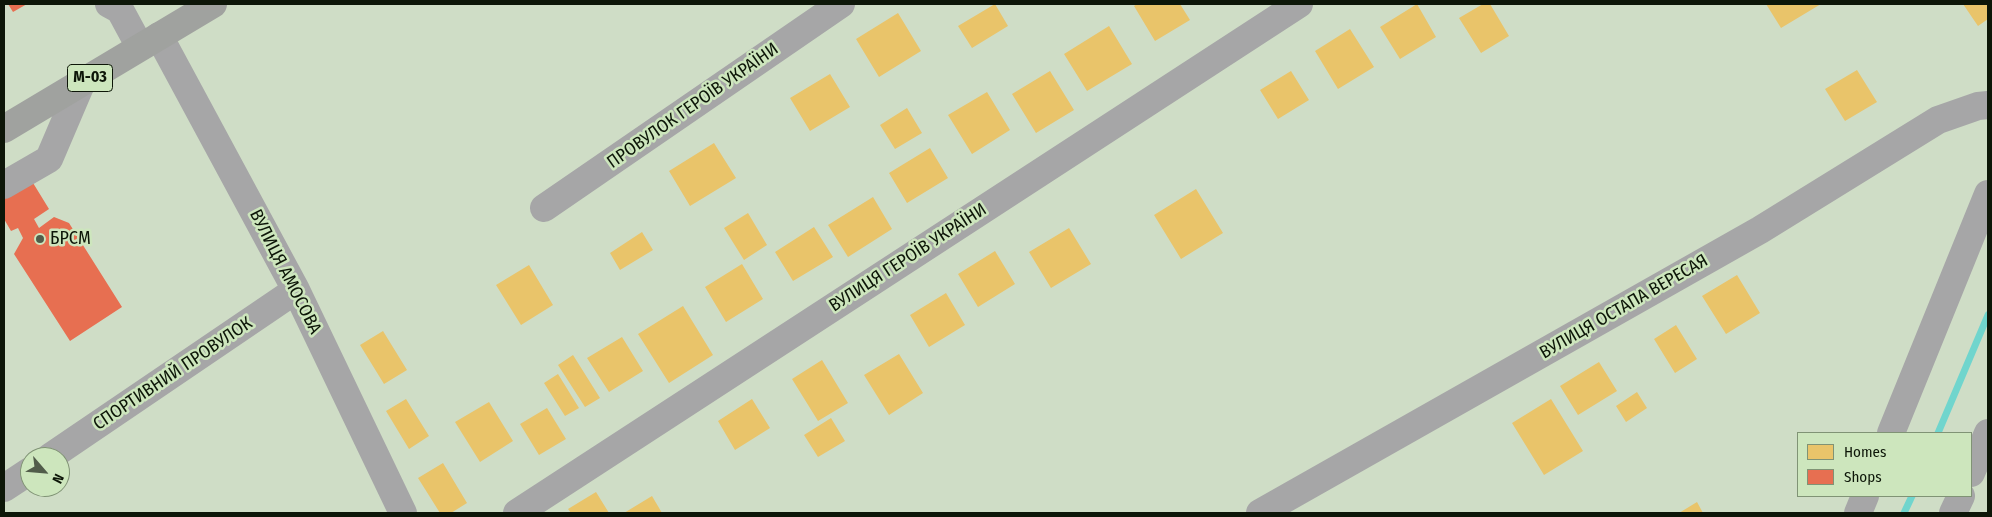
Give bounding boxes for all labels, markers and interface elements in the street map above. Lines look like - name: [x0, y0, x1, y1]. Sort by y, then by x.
- street label: ПРОВУЛОК ГЕРОЇВ УКРАЇНИ: [603, 39, 783, 173]
- road number: М-03: [68, 64, 112, 92]
- street label: ВУЛИЦЯ ГЕРОЇВ УКРАЇНИ: [825, 199, 991, 317]
- street label: ВУЛИЦЯ АМОСОВА: [244, 206, 326, 338]
- place label: БРСМ: [50, 228, 91, 250]
- marker: БРСМ: [34, 233, 46, 245]
- street label: ВУЛИЦЯ ОСТАПА ВЕРЕСАЯ: [1536, 250, 1712, 364]
- street label: СПОРТИВНИЙ ПРОВУЛОК: [89, 313, 257, 435]
- legend: [1797, 432, 1972, 497]
- text: Homes: [1844, 443, 1886, 461]
- north arrow: [20, 447, 70, 497]
- text: Shops: [1844, 468, 1882, 486]
- text: N: [48, 471, 67, 486]

